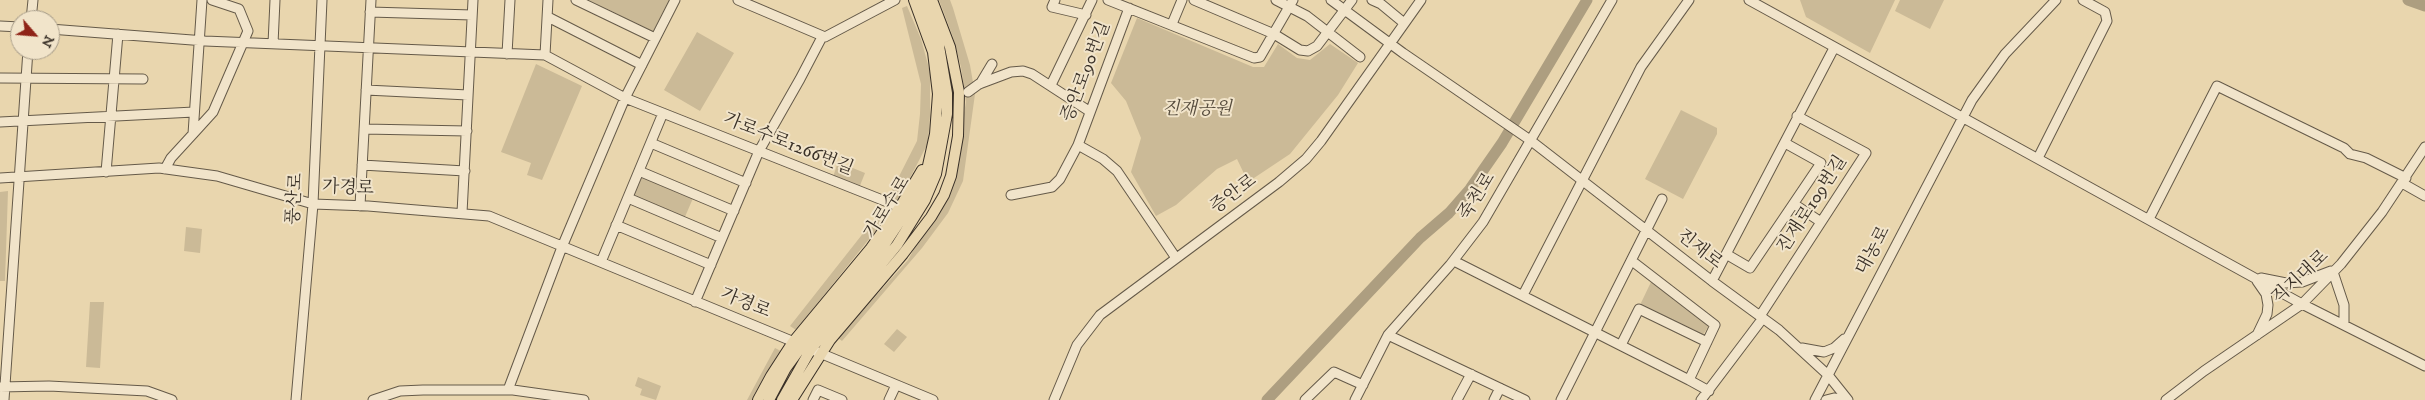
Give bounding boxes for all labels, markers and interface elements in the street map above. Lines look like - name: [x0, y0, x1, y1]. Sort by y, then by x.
- north arrow: [10, 10, 60, 60]
- street label: 증안로90번길: [1058, 19, 1116, 125]
- text: N: [37, 32, 58, 51]
- park label: 진재공원: [1162, 99, 1232, 121]
- street label: 가로수로1266번길: [720, 109, 856, 181]
- street label: 진재로109번길: [1773, 152, 1853, 258]
- street label: 죽천로: [1455, 169, 1501, 225]
- street label: 증안로: [1207, 171, 1261, 219]
- street label: 풍산로: [283, 172, 309, 226]
- street label: 가로수로: [860, 173, 916, 243]
- street label: 가경로: [322, 177, 374, 201]
- street label: 대농로: [1852, 223, 1896, 279]
- street label: 진재로: [1672, 225, 1726, 275]
- street label: 직지대로: [2268, 246, 2334, 310]
- street label: 가경로: [717, 284, 773, 324]

